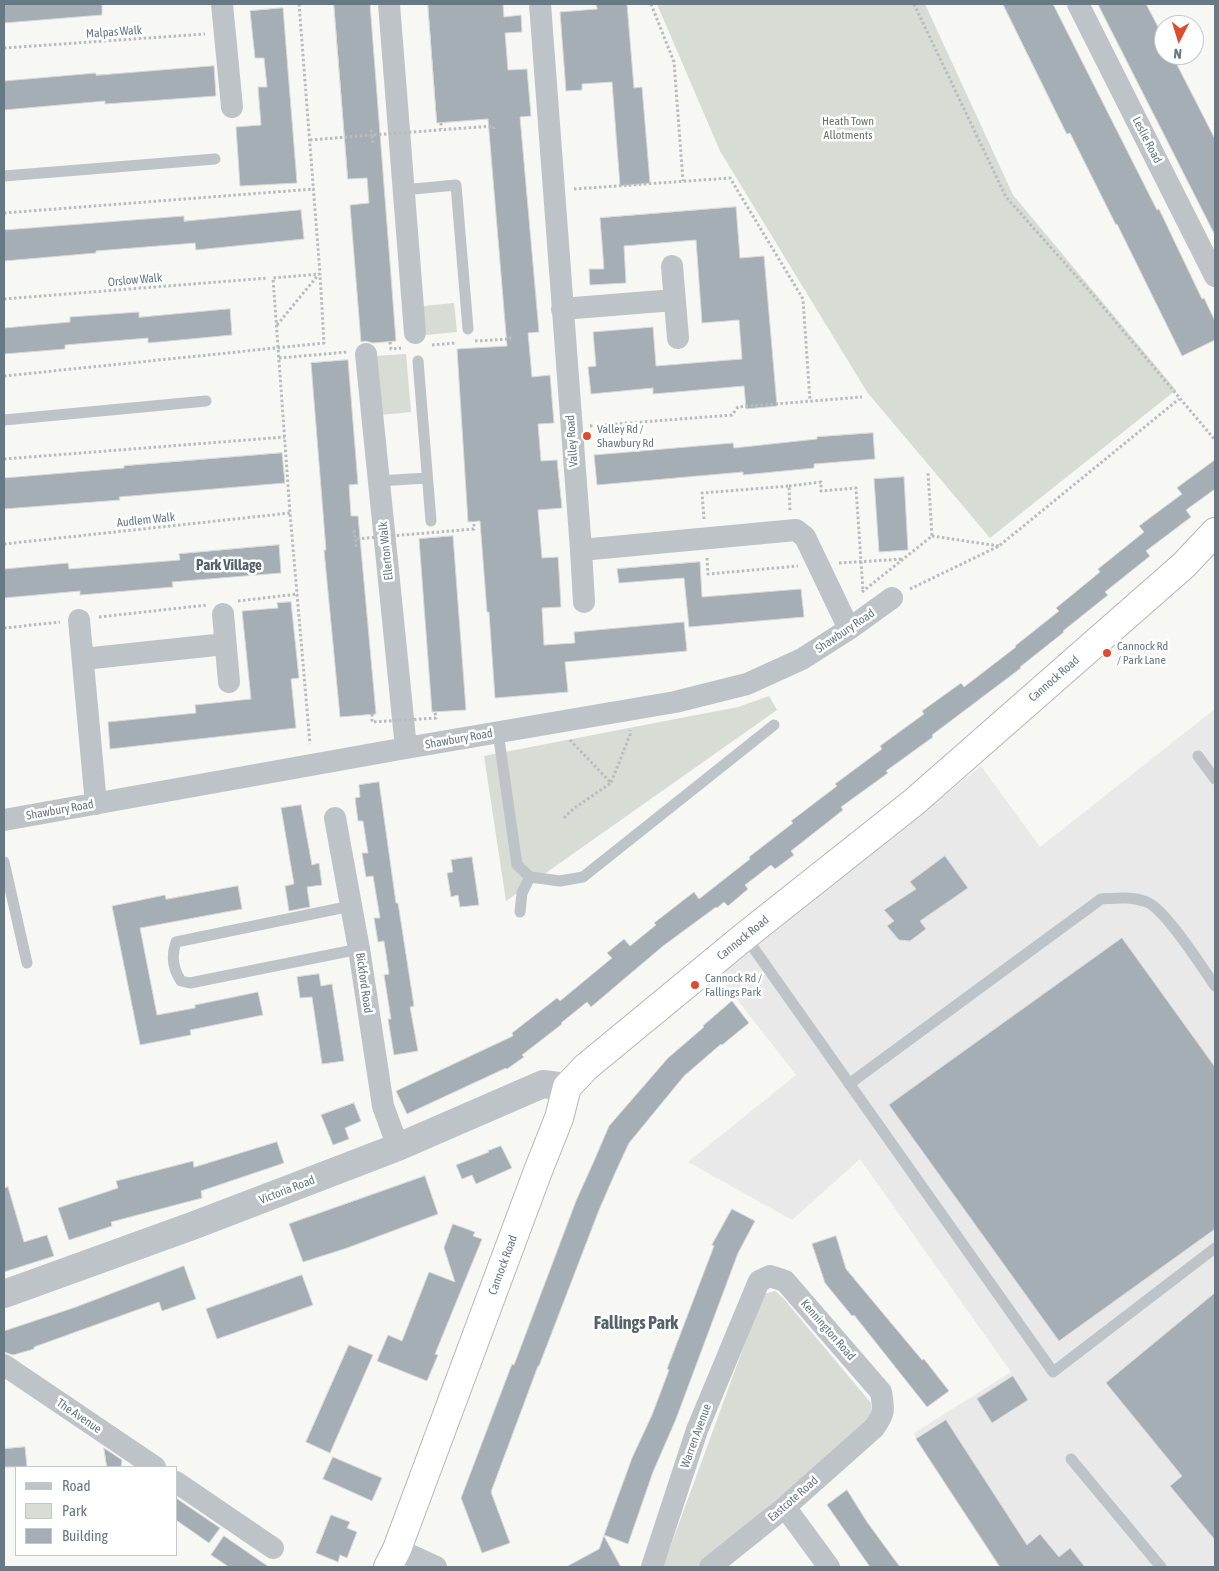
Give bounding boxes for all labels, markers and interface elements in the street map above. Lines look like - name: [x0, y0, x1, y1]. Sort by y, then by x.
- north arrow: [1154, 15, 1204, 65]
- street label: Malpas Walk: [85, 23, 143, 41]
- text: N: [1173, 46, 1183, 62]
- park label: Heath Town Allotments: [822, 114, 874, 142]
- street label: Leslie Road: [1129, 114, 1165, 166]
- street label: Orslow Walk: [107, 270, 163, 290]
- street label: Valley Road: [563, 414, 581, 468]
- place label: Valley Rd / Shawbury Rd: [597, 422, 654, 450]
- marker: Valley Rd / Shawbury Rd: [581, 430, 593, 442]
- street label: Audlem Walk: [116, 510, 176, 530]
- street label: Ellerton Walk: [376, 521, 396, 581]
- district label: Park Village: [196, 556, 262, 574]
- street label: Shawbury Road: [813, 606, 877, 656]
- place label: Cannock Rd / Park Lane: [1117, 639, 1168, 667]
- marker: Cannock Rd / Park Lane: [1101, 647, 1113, 659]
- street label: Cannock Road: [1026, 653, 1082, 705]
- street label: Shawbury Road: [424, 726, 494, 752]
- street label: Shawbury Road: [25, 797, 95, 823]
- street label: Cannock Road: [714, 913, 772, 963]
- street label: Bickford Road: [353, 952, 375, 1014]
- place label: Cannock Rd / Fallings Park: [705, 971, 762, 999]
- marker: Cannock Rd / Fallings Park: [689, 979, 701, 991]
- street label: Victoria Road: [257, 1173, 317, 1207]
- street label: Cannock Road: [486, 1233, 520, 1297]
- street label: Kennington Road: [798, 1297, 858, 1363]
- district label: Fallings Park: [594, 1312, 678, 1334]
- street label: The Avenue: [54, 1396, 104, 1436]
- street label: Warren Avenue: [678, 1402, 714, 1470]
- legend: [15, 1466, 178, 1556]
- street label: Eastcote Road: [765, 1473, 821, 1525]
- text: Road: [62, 1477, 91, 1494]
- text: Park: [62, 1502, 87, 1519]
- text: Building: [62, 1527, 108, 1544]

